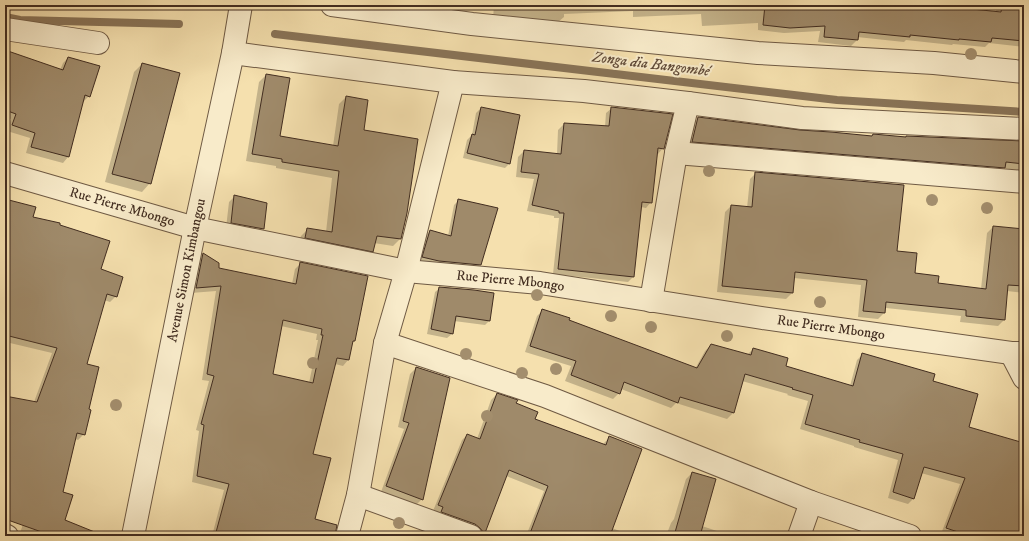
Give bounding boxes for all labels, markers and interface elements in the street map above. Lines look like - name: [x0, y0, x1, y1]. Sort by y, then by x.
- water label: Zonga dia Bangombé: [590, 47, 714, 81]
- street label: Rue Pierre Mbongo: [67, 183, 177, 231]
- street label: Avenue Simon Kimbangou: [163, 197, 210, 344]
- street label: Rue Pierre Mbongo: [455, 267, 566, 296]
- street label: Rue Pierre Mbongo: [776, 311, 886, 344]

